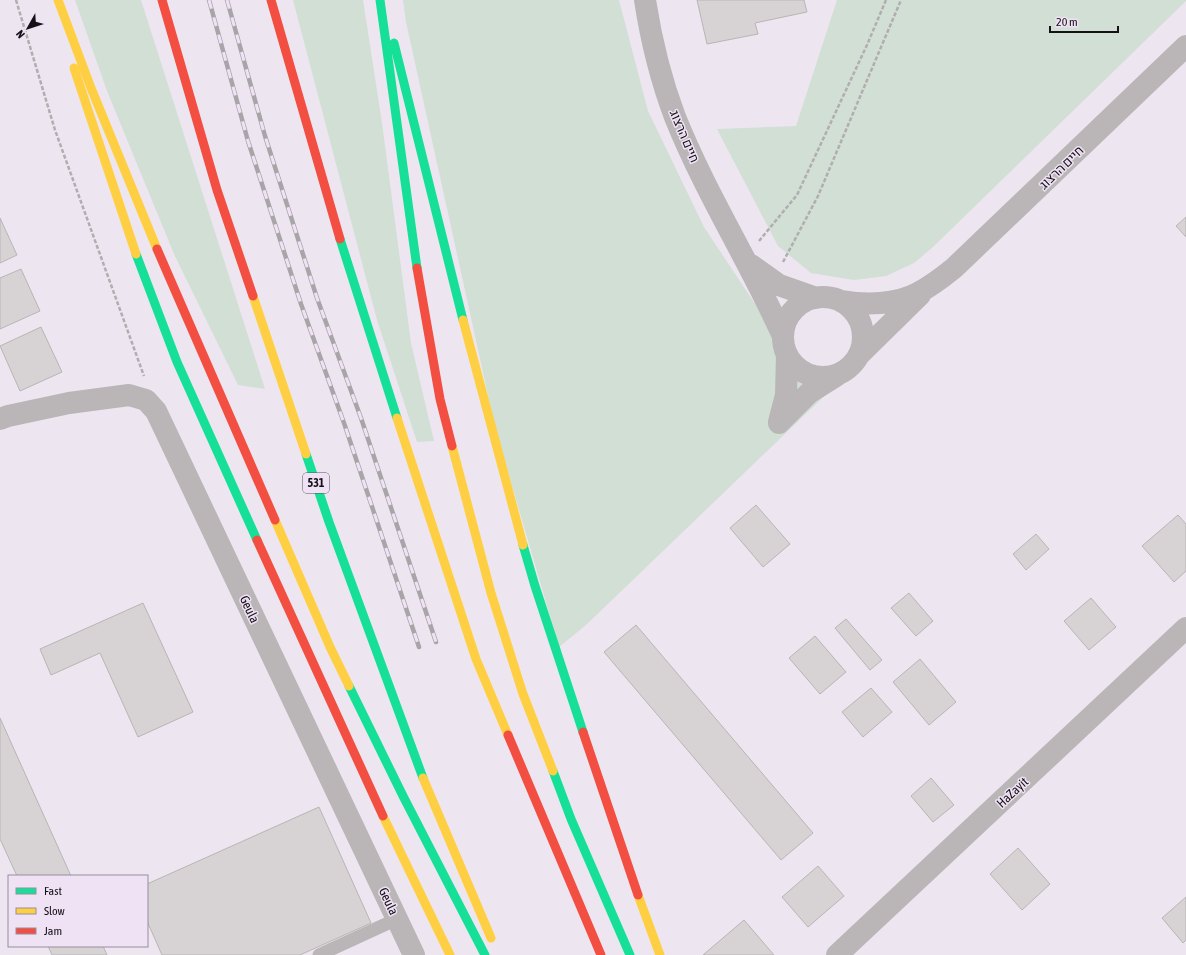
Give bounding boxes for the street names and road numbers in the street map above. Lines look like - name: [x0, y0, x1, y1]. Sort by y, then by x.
- street label: חיים הרצוג: [667, 108, 702, 165]
- street label: חיים הרצוג: [1036, 143, 1087, 192]
- road number: 531: [303, 473, 329, 493]
- street label: Geula: [237, 593, 262, 625]
- street label: HaZayit: [993, 774, 1031, 811]
- street label: Geula: [376, 885, 401, 917]

